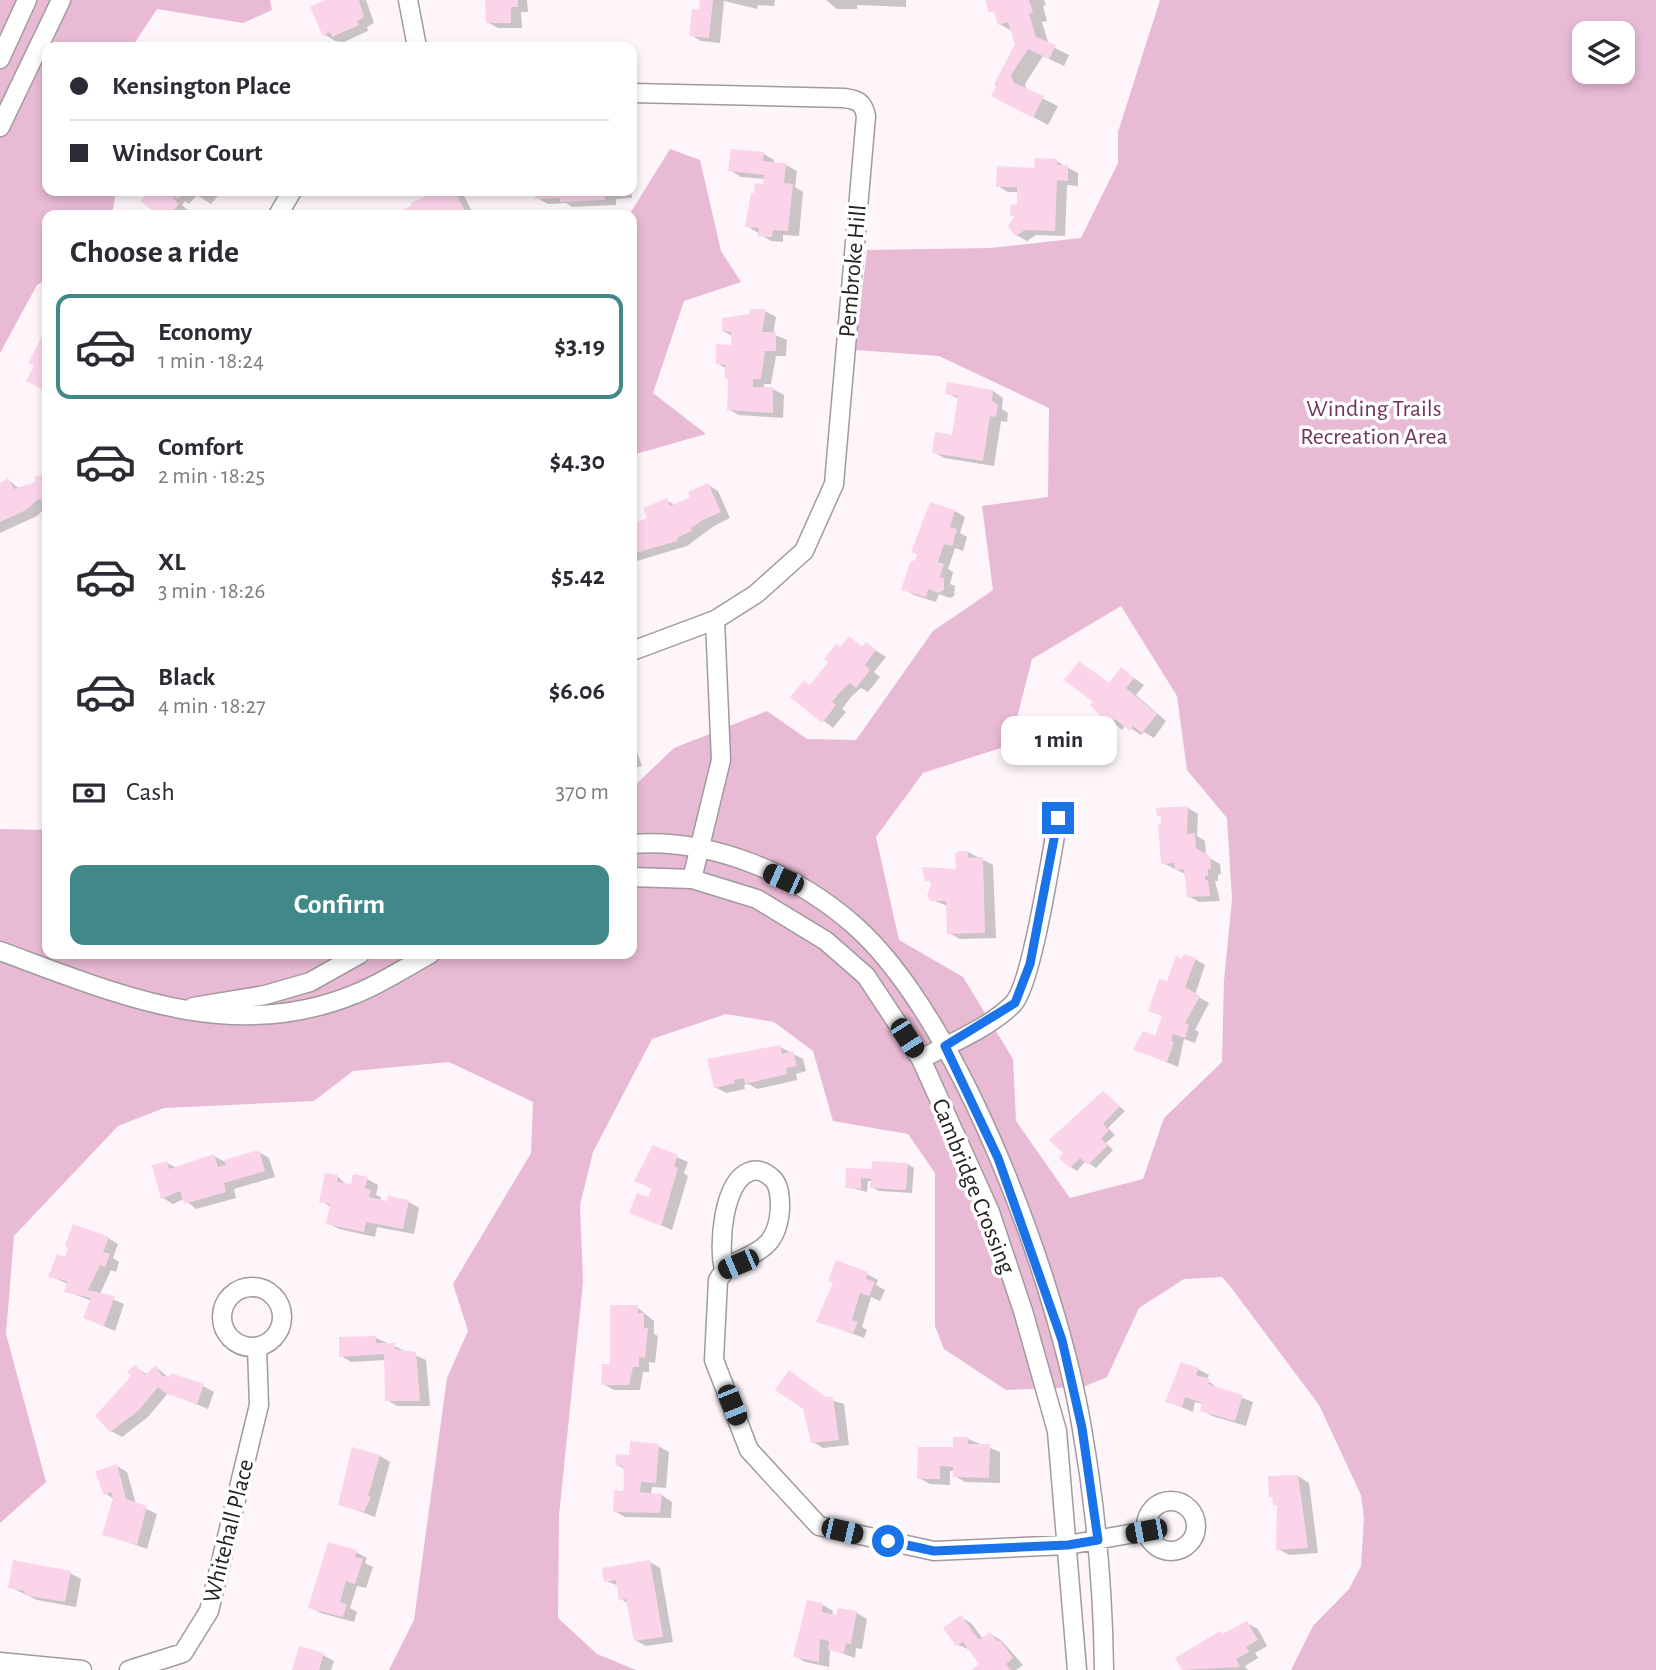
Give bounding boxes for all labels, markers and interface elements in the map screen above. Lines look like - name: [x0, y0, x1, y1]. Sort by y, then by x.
- map controls: [1572, 21, 1635, 84]
- button: layers: [1572, 21, 1635, 84]
- text: Kensington Place: [112, 73, 291, 99]
- text: Windsor Court: [112, 140, 263, 166]
- street label: Pembroke Hill: [835, 204, 871, 338]
- text: Choose a ride: [70, 236, 239, 268]
- icon: car: [74, 315, 137, 378]
- text: Economy: [158, 319, 252, 345]
- text: $3.19: [554, 333, 605, 359]
- text: 1 min · 18:24: [158, 350, 264, 373]
- park label: Winding Trails Recreation Area: [1300, 397, 1448, 449]
- icon: car: [74, 430, 137, 493]
- text: Comfort: [158, 434, 243, 460]
- text: $4.30: [550, 448, 605, 474]
- text: 2 min · 18:25: [158, 465, 265, 488]
- icon: car: [74, 545, 137, 608]
- text: XL: [158, 549, 185, 575]
- text: $5.42: [551, 563, 605, 589]
- text: 3 min · 18:26: [158, 580, 265, 603]
- icon: car: [74, 660, 137, 723]
- text: Black: [158, 664, 215, 690]
- text: $6.06: [549, 678, 605, 704]
- text: 4 min · 18:27: [158, 695, 266, 718]
- callout: 1 min: [1000, 716, 1116, 766]
- text: 1 min: [1035, 729, 1083, 752]
- icon: cash: [70, 774, 108, 812]
- text: Cash: [126, 779, 175, 805]
- text: 370 m: [556, 781, 609, 804]
- route end: [1042, 802, 1074, 834]
- car: [760, 861, 807, 897]
- button: Confirm: [70, 865, 609, 945]
- car: [887, 1015, 928, 1061]
- street label: Cambridge Crossing: [927, 1095, 1019, 1278]
- car: [715, 1246, 762, 1282]
- car: [715, 1382, 750, 1428]
- street label: Whitehall Place: [200, 1457, 258, 1605]
- car: [820, 1516, 865, 1546]
- car: [1124, 1517, 1169, 1545]
- route start: [872, 1525, 904, 1557]

